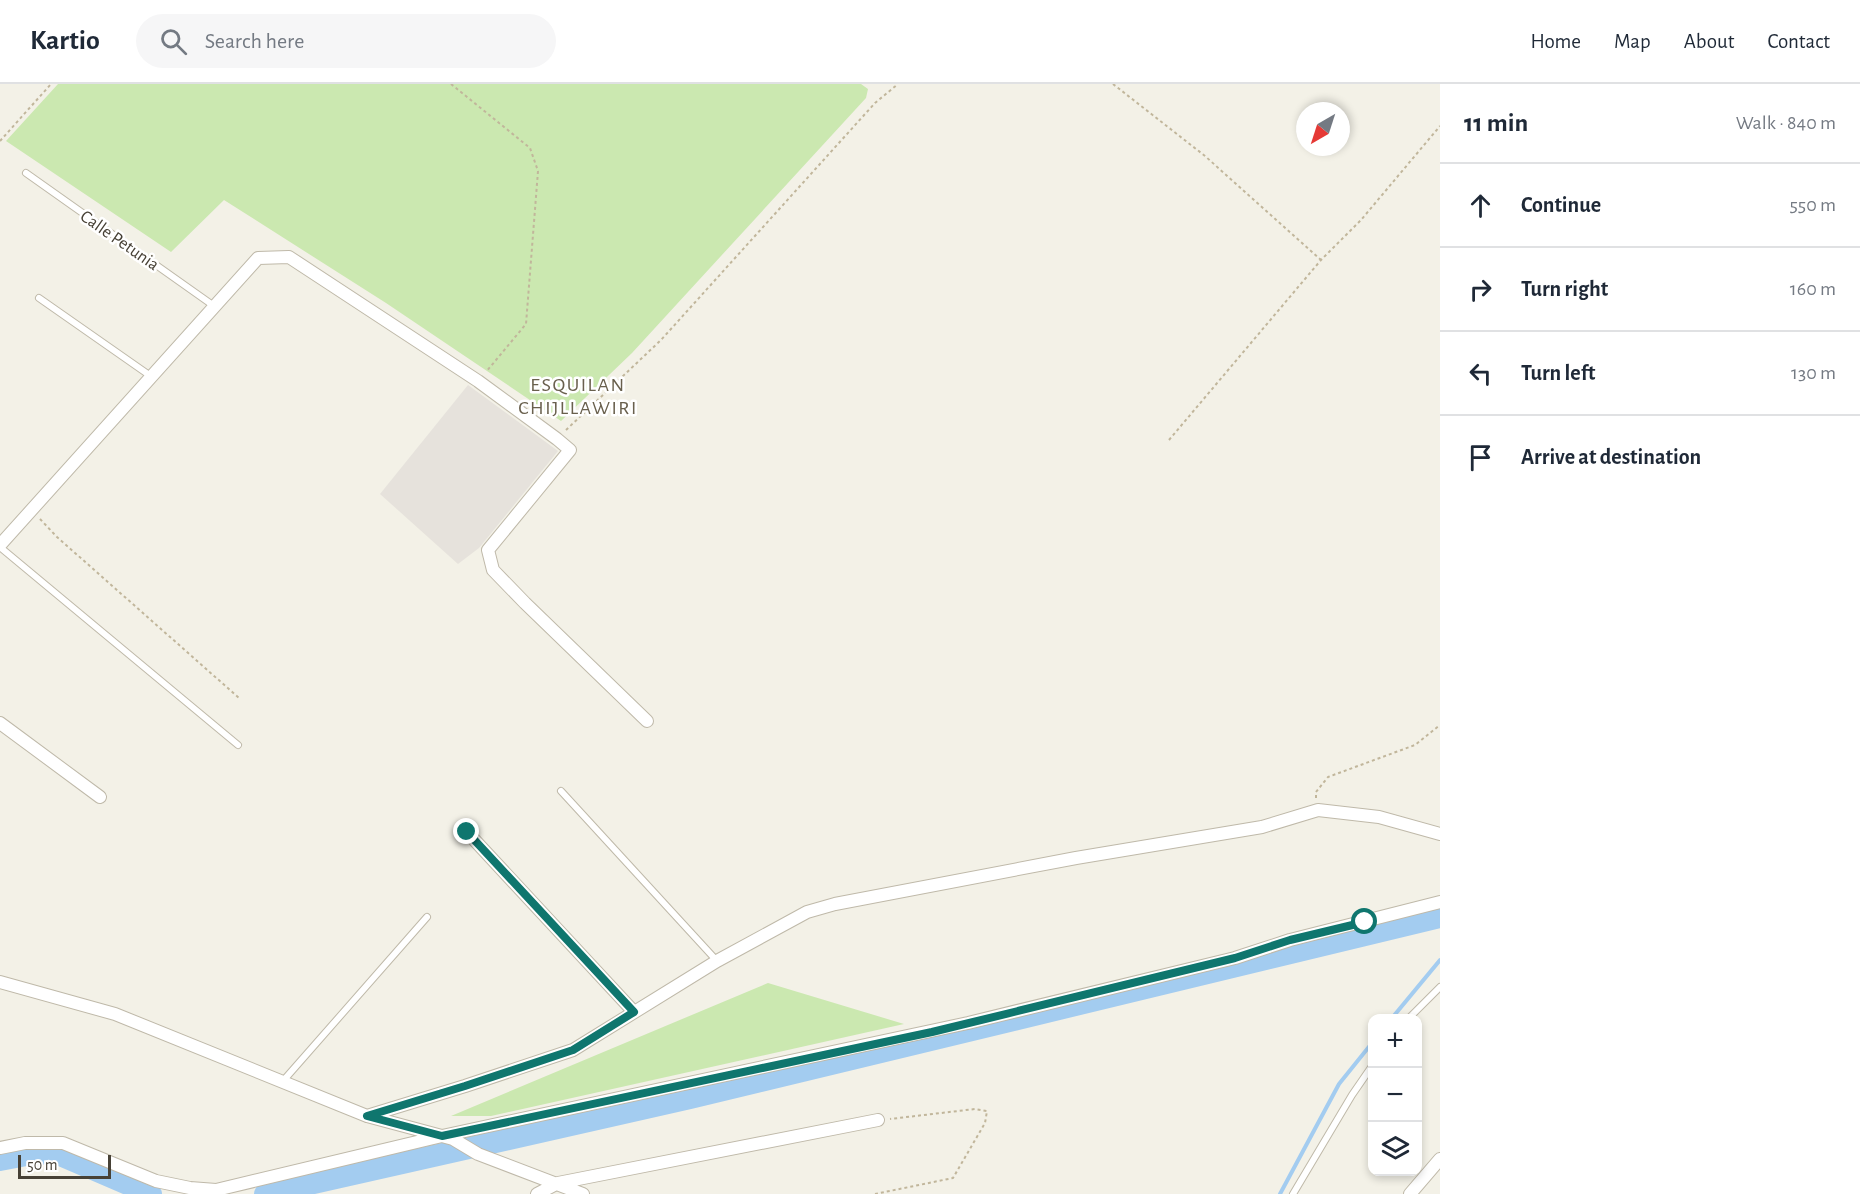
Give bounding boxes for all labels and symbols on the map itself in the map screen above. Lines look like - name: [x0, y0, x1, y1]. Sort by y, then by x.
- north arrow: [1296, 102, 1350, 156]
- street label: Calle Petunia: [77, 207, 162, 274]
- district label: ESQUILAN CHIJLLAWIRI: [518, 375, 638, 418]
- route end: [453, 818, 479, 844]
- route start: [1351, 908, 1377, 934]
- scale bar: [18, 1152, 111, 1180]

